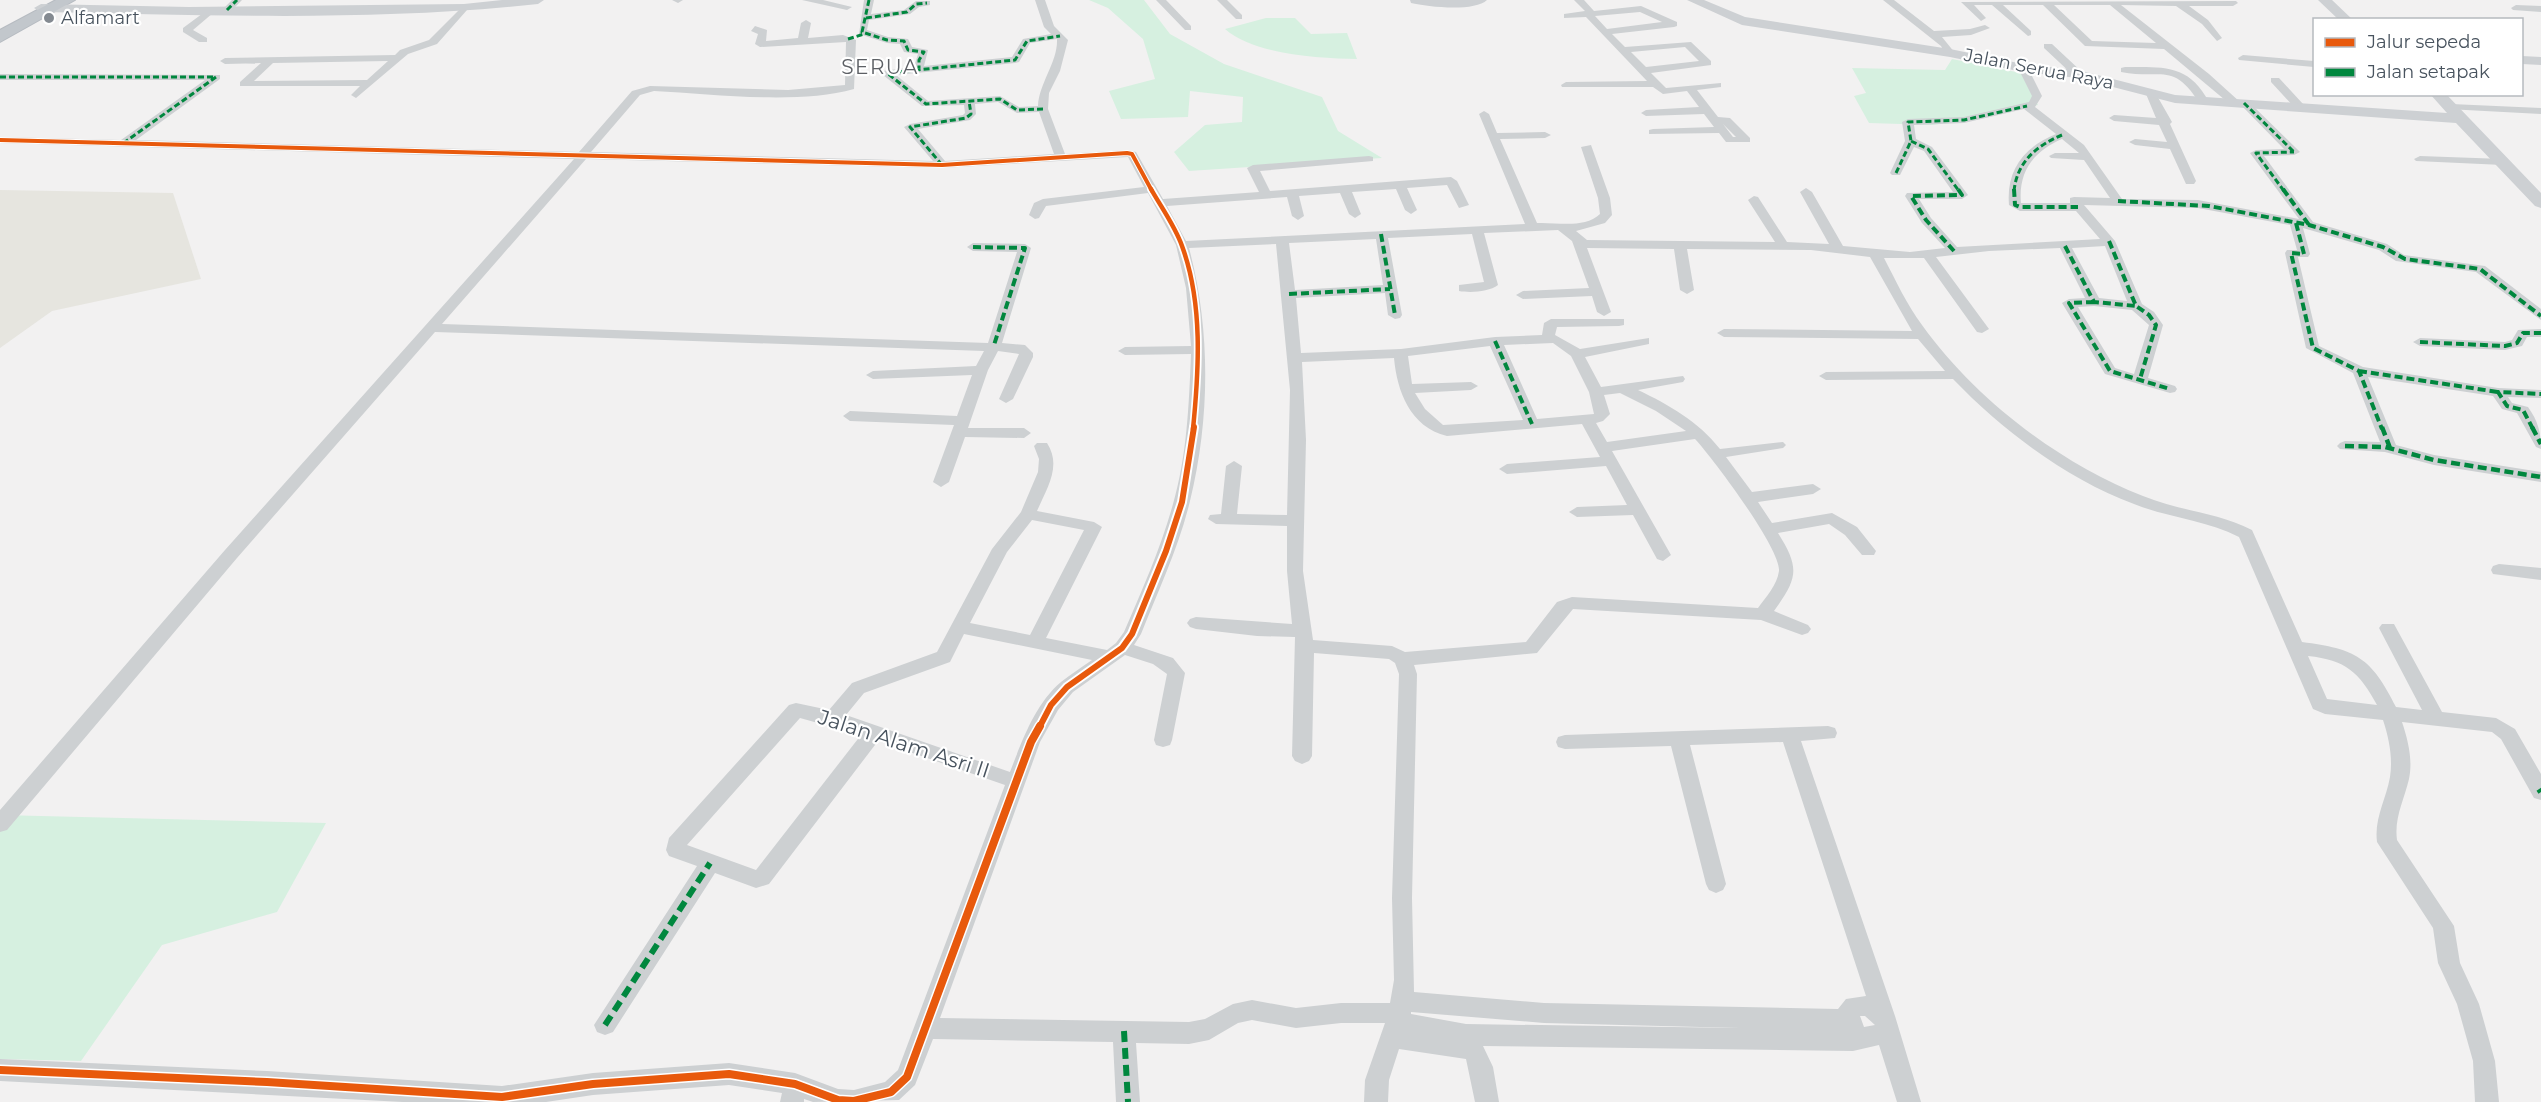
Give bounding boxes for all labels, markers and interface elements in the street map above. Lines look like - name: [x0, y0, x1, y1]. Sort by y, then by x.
- place label: Alfamart: [61, 7, 140, 29]
- marker: Alfamart: [42, 11, 56, 25]
- legend: [2313, 18, 2523, 96]
- text: Jalur sepeda: [2366, 31, 2481, 53]
- street label: Jalan Serua Raya: [1961, 44, 2116, 94]
- district label: SERUA: [841, 55, 919, 79]
- text: Jalan setapak: [2366, 61, 2490, 83]
- street label: Jalan Alam Asri II: [814, 704, 993, 783]

